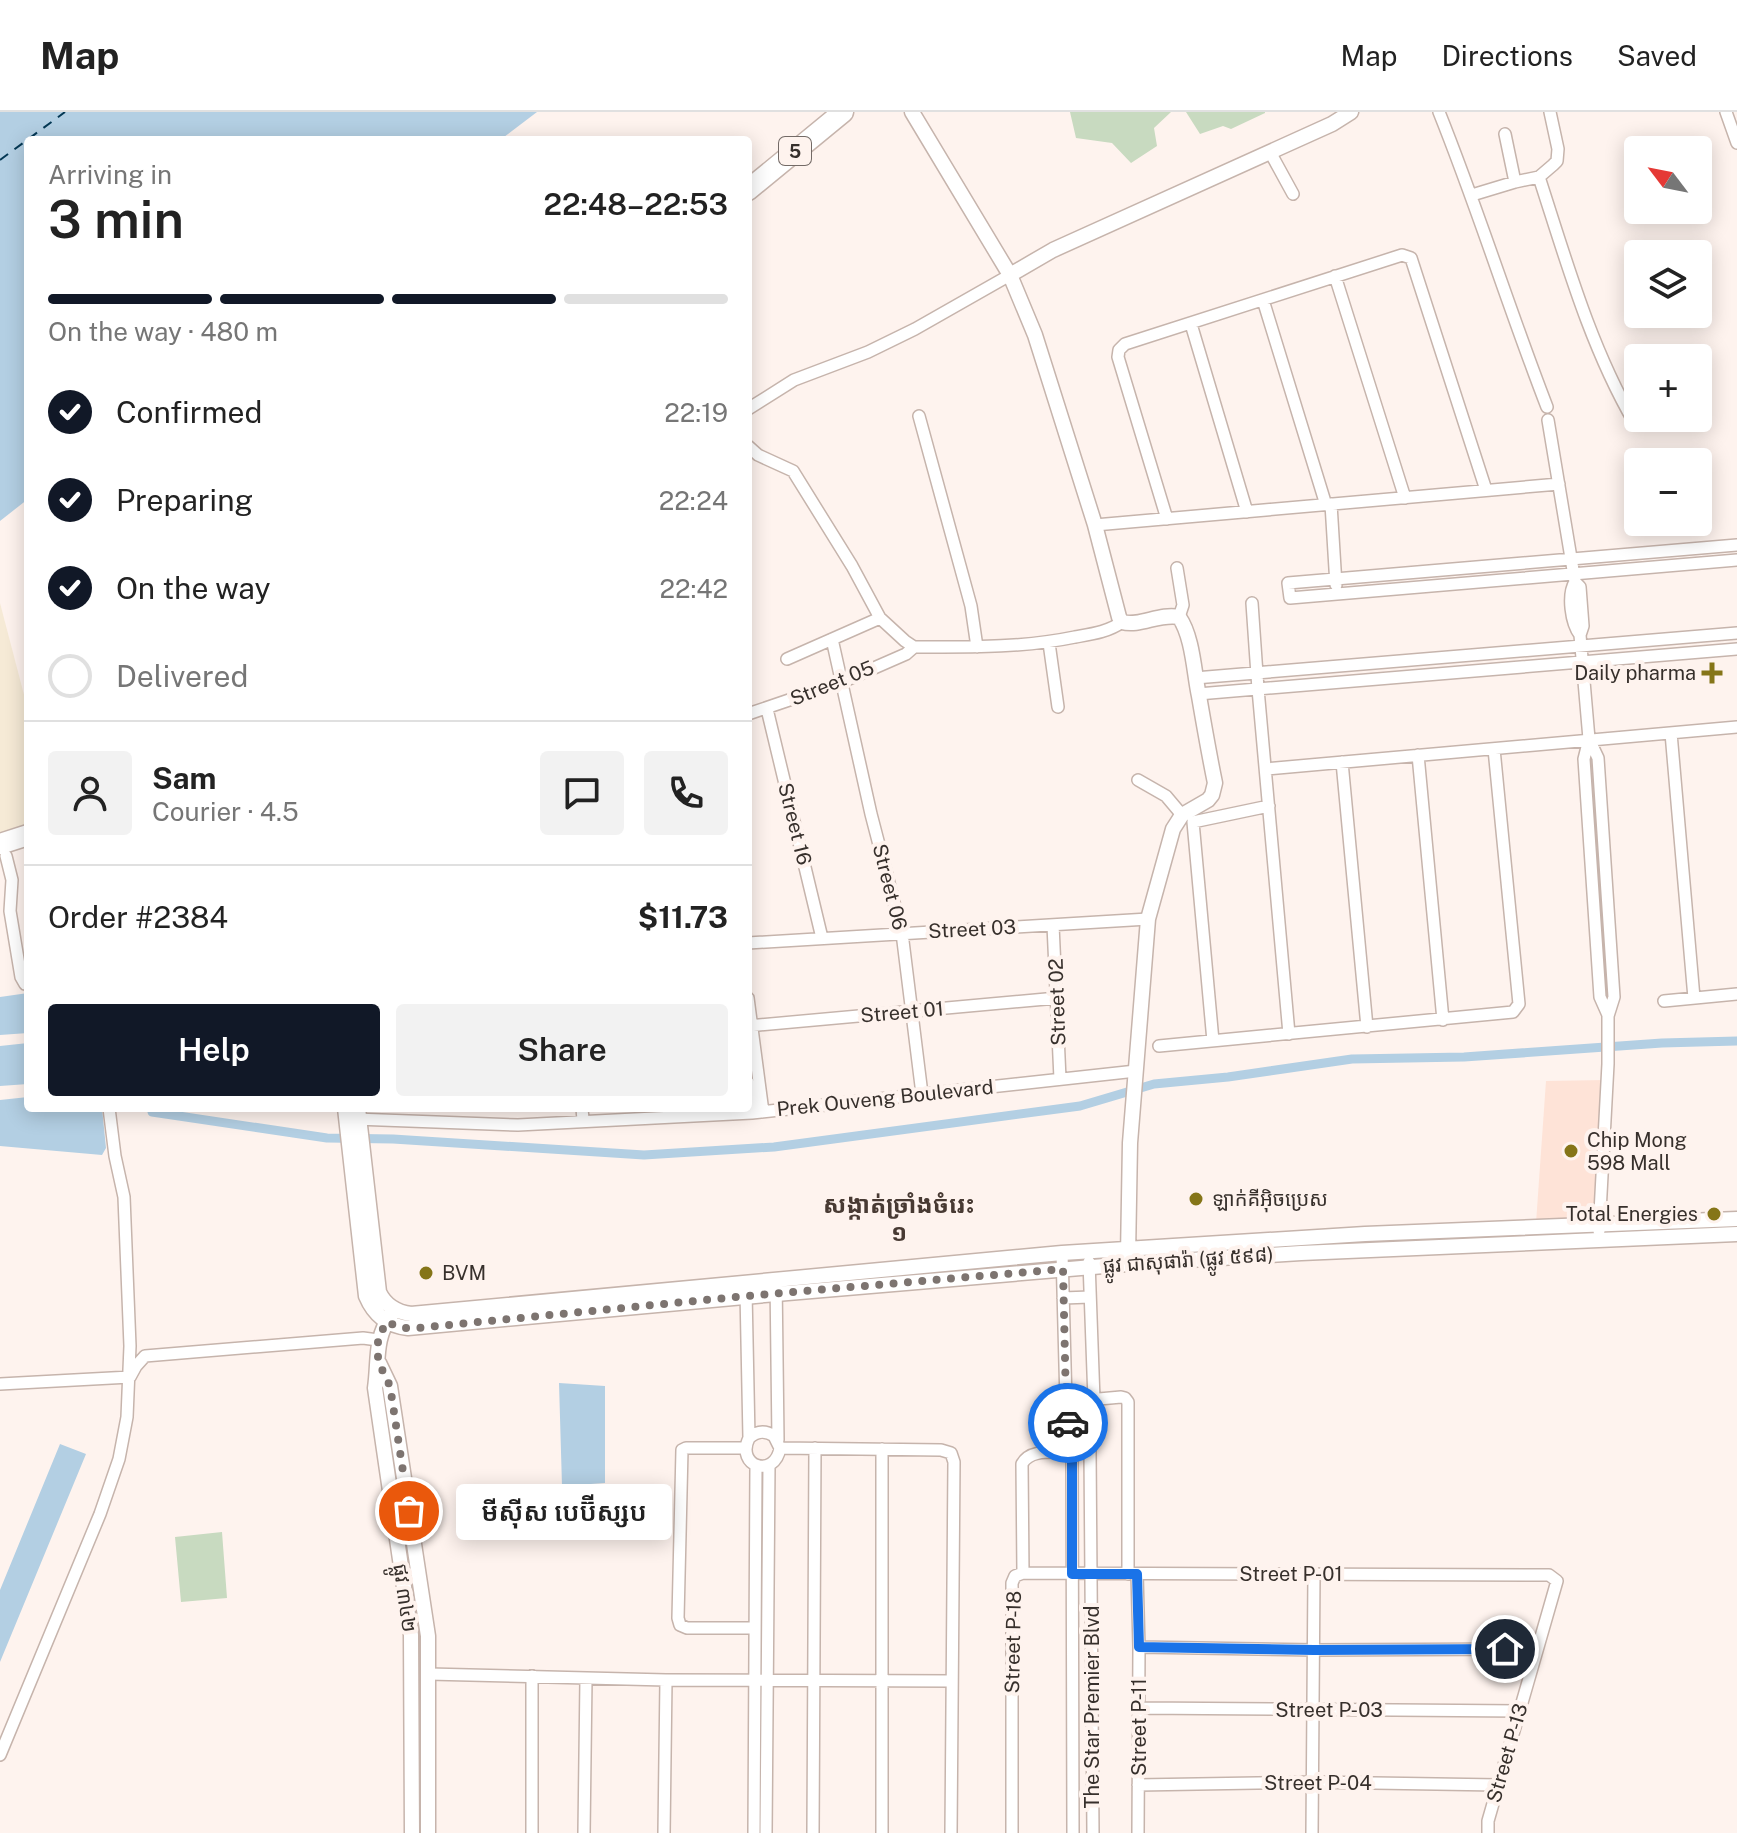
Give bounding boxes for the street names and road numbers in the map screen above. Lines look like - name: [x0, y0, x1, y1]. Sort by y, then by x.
- road number: 5: [779, 137, 811, 165]
- street label: Street 05: [787, 655, 877, 711]
- street label: Street 16: [773, 780, 817, 868]
- street label: Street 06: [868, 841, 912, 933]
- street label: Street 03: [927, 915, 1017, 943]
- street label: Street 02: [1043, 958, 1071, 1046]
- street label: Street 01: [859, 996, 945, 1028]
- street label: Prek Ouveng Boulevard: [775, 1075, 995, 1121]
- street label: ផ្លូវ ជាសុផារ៉ា (ផ្លូវ ៥៩៨): [1102, 1242, 1275, 1285]
- street label: ផ្លូវ ៣៤២: [381, 1562, 422, 1635]
- street label: Street P-01: [1239, 1562, 1343, 1586]
- street label: Street P-18: [1000, 1590, 1026, 1694]
- street label: The Star Premier Blvd: [1080, 1606, 1104, 1808]
- street label: Street P-11: [1127, 1678, 1151, 1776]
- street label: Street P-03: [1275, 1698, 1383, 1722]
- street label: Street P-13: [1481, 1701, 1533, 1805]
- street label: Street P-04: [1264, 1771, 1372, 1795]

